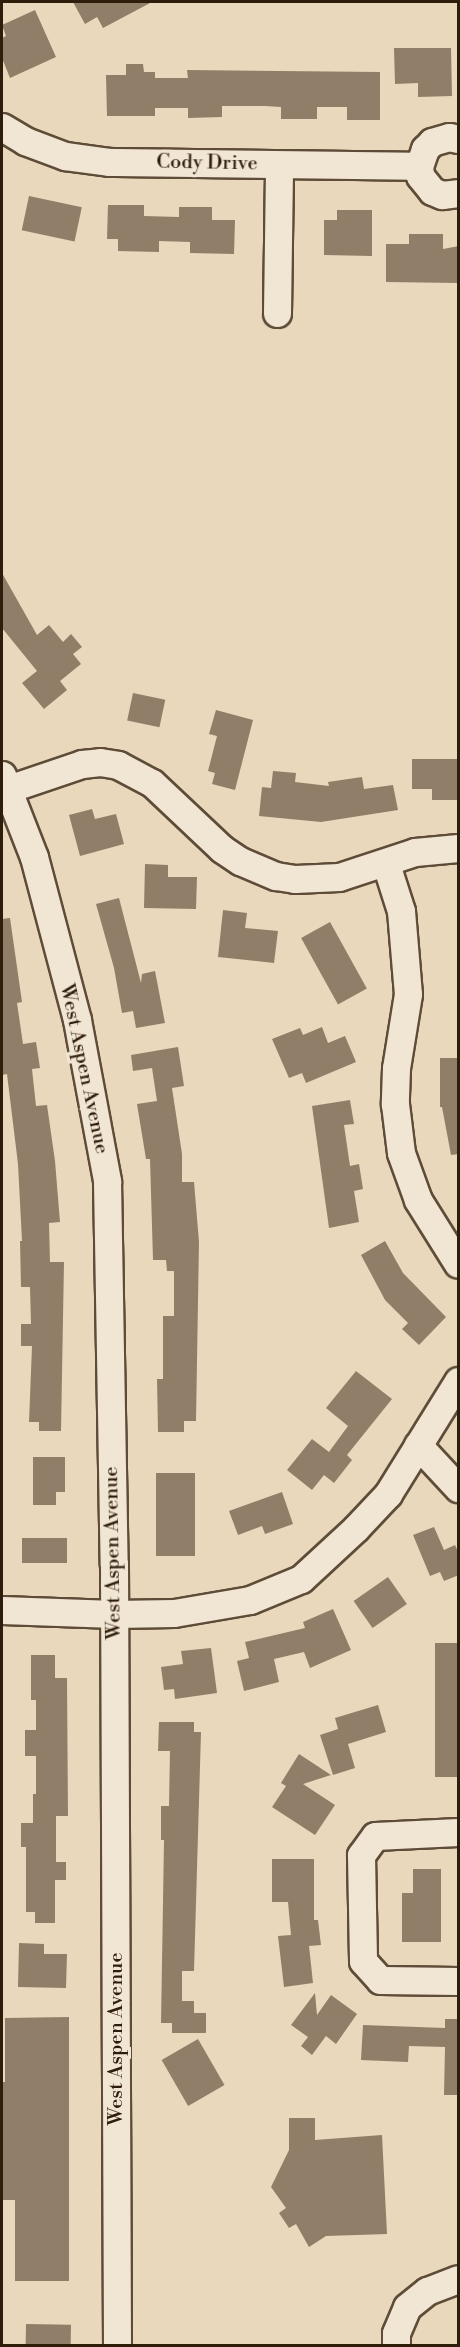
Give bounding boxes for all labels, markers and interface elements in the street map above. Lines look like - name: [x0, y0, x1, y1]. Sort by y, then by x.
- street label: Cody Drive: [156, 150, 258, 176]
- street label: West Aspen Avenue: [54, 982, 114, 1156]
- street label: West Aspen Avenue: [99, 1466, 127, 1640]
- street label: West Aspen Avenue: [104, 1952, 128, 2126]

